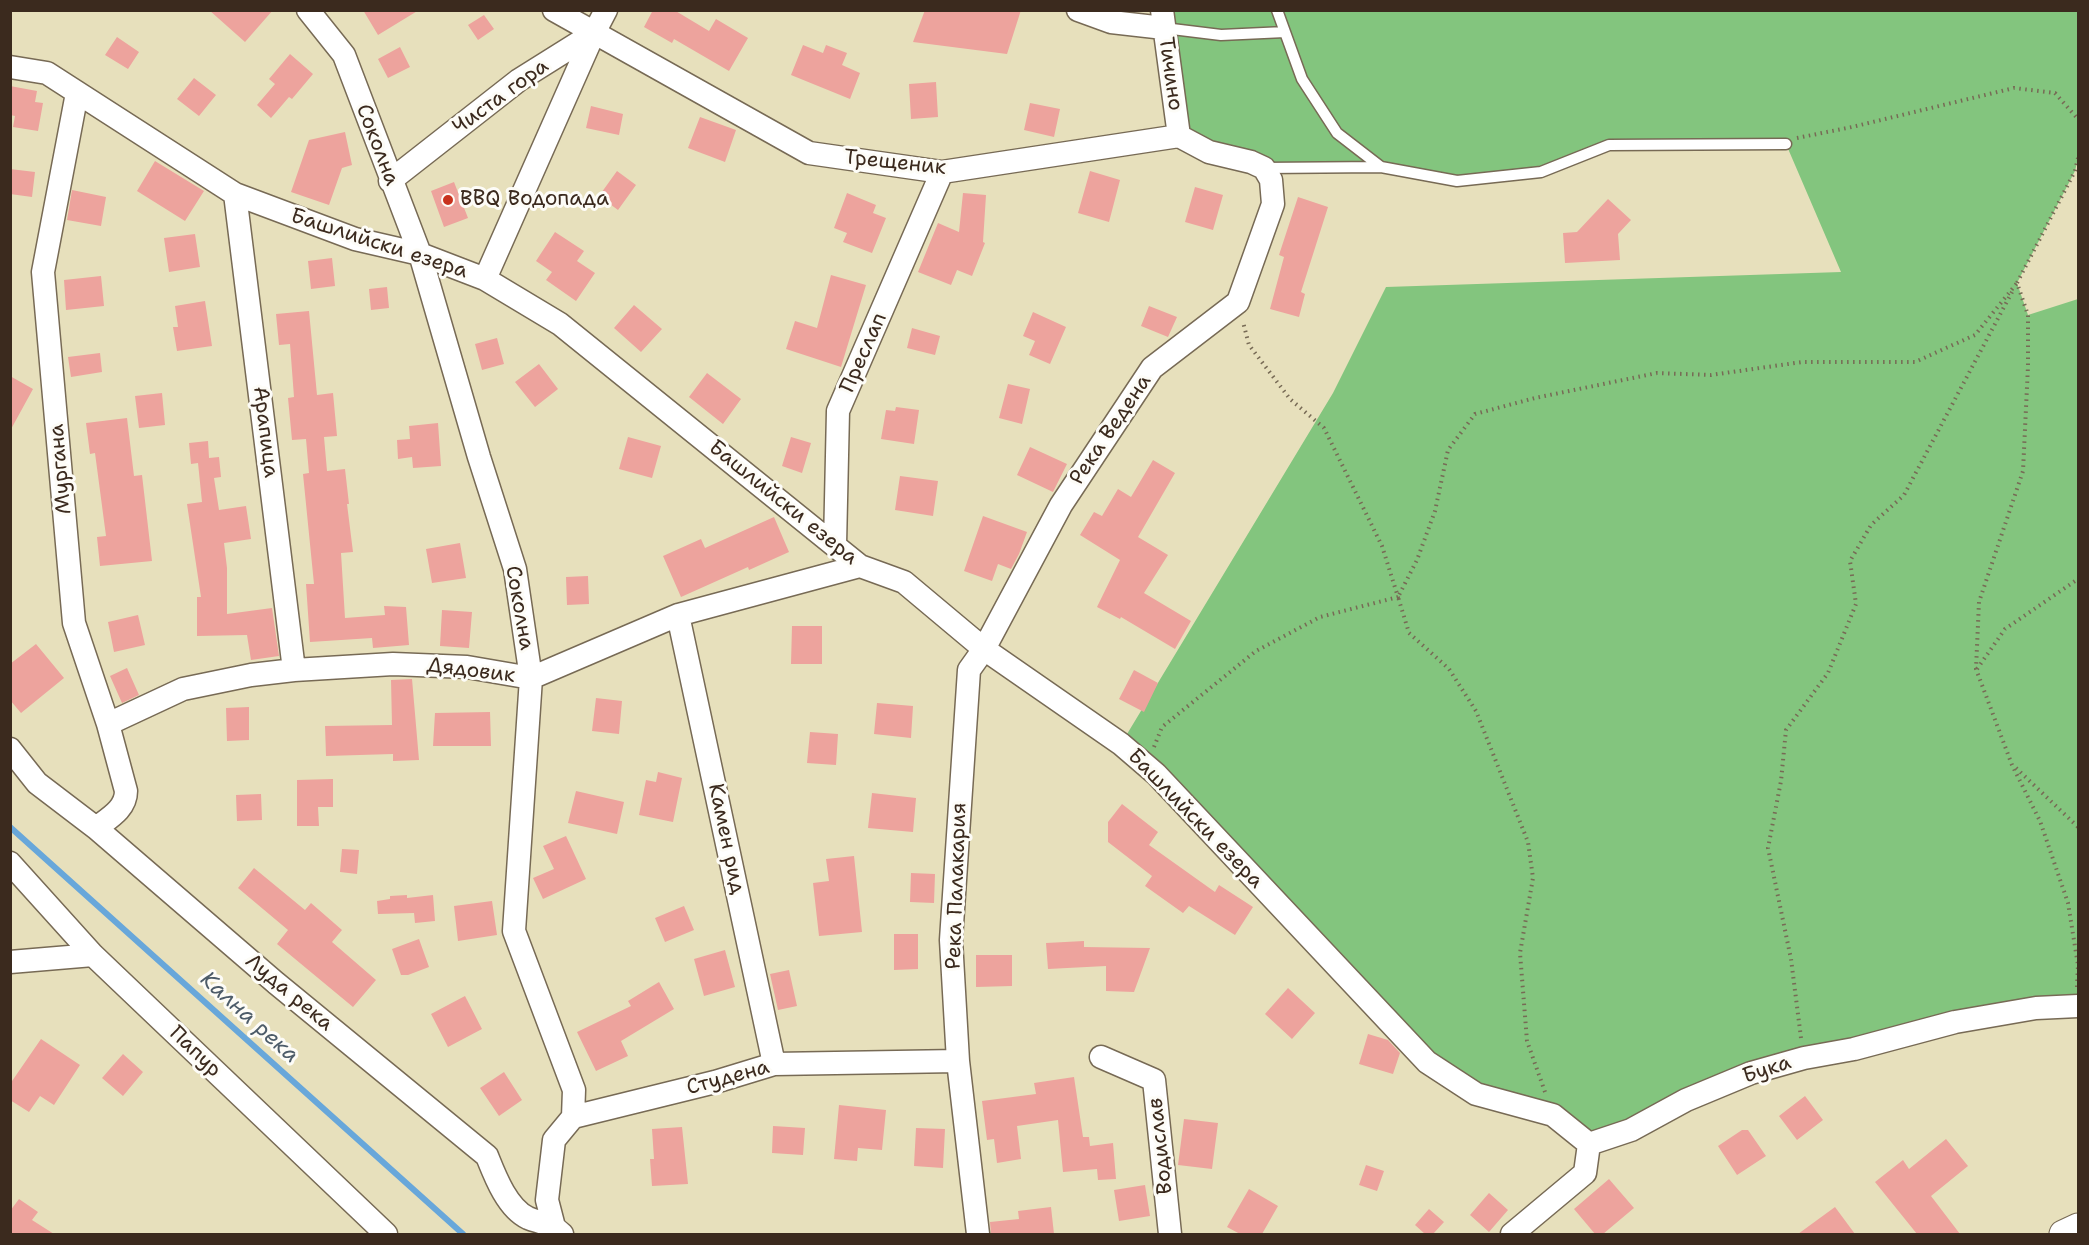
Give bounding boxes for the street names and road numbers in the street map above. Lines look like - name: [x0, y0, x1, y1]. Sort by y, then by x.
- street label: Тичино: [1152, 36, 1188, 112]
- street label: Чиста гора: [448, 54, 554, 140]
- street label: Соколна: [350, 101, 404, 189]
- street label: Трещеник: [843, 145, 947, 181]
- street label: Башлийски езера: [287, 204, 471, 284]
- street label: Преслап: [835, 309, 893, 397]
- street label: Река Ведена: [1065, 370, 1157, 490]
- street label: Арапица: [247, 385, 283, 479]
- street label: Мургана: [44, 423, 78, 515]
- street label: Башлийски езера: [703, 435, 863, 571]
- street label: Соколна: [499, 564, 539, 652]
- street label: Дядовик: [425, 653, 517, 689]
- street label: Башлийски езера: [1122, 744, 1268, 894]
- street label: Камен рид: [702, 781, 750, 897]
- street label: Река Палакария: [941, 802, 973, 970]
- street label: Луда река: [240, 949, 338, 1037]
- street label: Папур: [164, 1021, 226, 1083]
- street label: Бука: [1740, 1050, 1794, 1090]
- street label: Студена: [684, 1055, 772, 1101]
- street label: Водислав: [1143, 1096, 1179, 1196]

